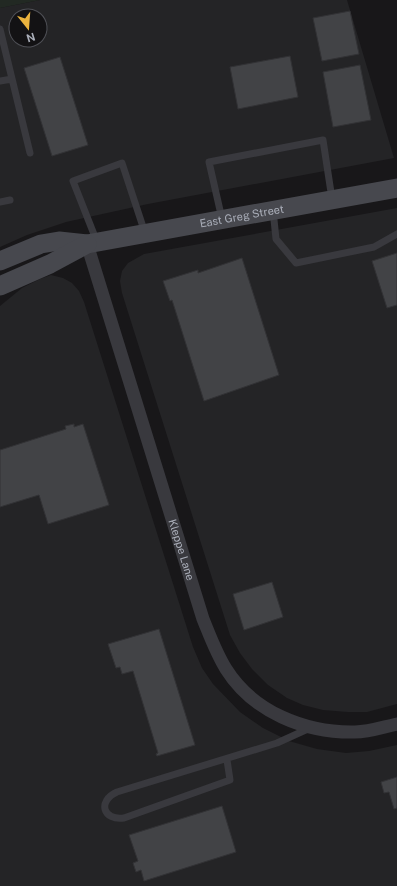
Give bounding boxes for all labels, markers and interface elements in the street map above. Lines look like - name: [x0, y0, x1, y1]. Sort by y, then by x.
- north arrow: [8, 8, 48, 48]
- text: N: [25, 31, 37, 45]
- street label: East Greg Street: [199, 203, 285, 230]
- street label: Kleppe Lane: [166, 518, 197, 582]

